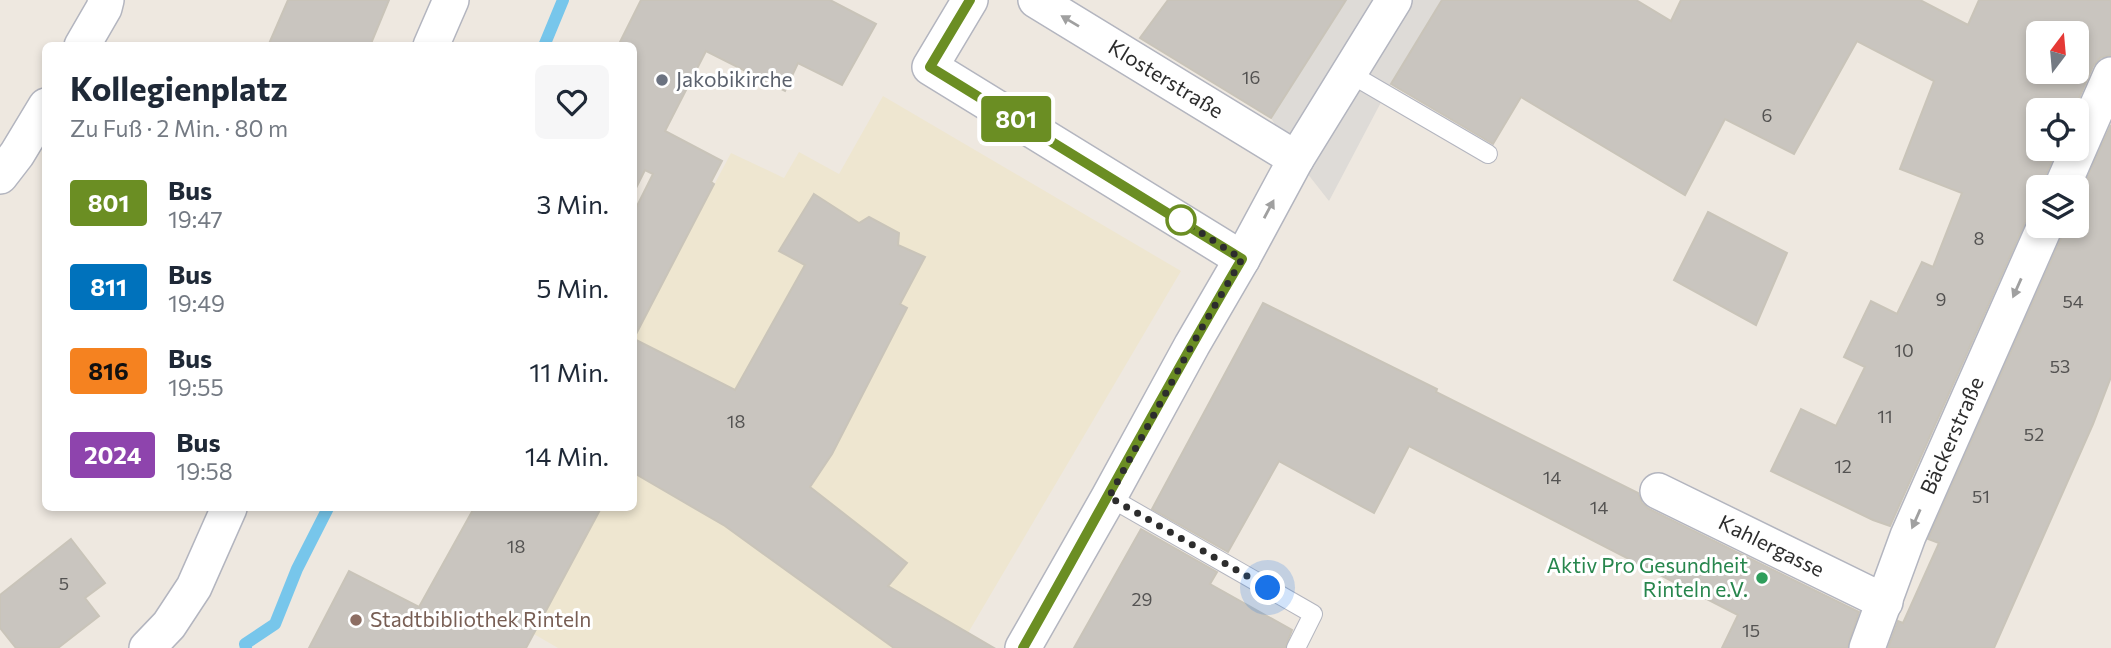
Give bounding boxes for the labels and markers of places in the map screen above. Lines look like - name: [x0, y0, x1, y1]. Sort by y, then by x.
- place label: Jakobikirche: [676, 66, 793, 91]
- marker: Jakobikirche: [654, 72, 670, 88]
- unlabelled marker: [1166, 205, 1196, 235]
- place label: Aktiv Pro Gesundheit Rinteln e.V.: [1547, 552, 1748, 601]
- marker: Aktiv Pro Gesundheit Rinteln e.V.: [1754, 570, 1770, 586]
- place label: Stadtbibliothek Rinteln: [370, 606, 591, 631]
- marker: Stadtbibliothek Rinteln: [348, 612, 364, 628]

